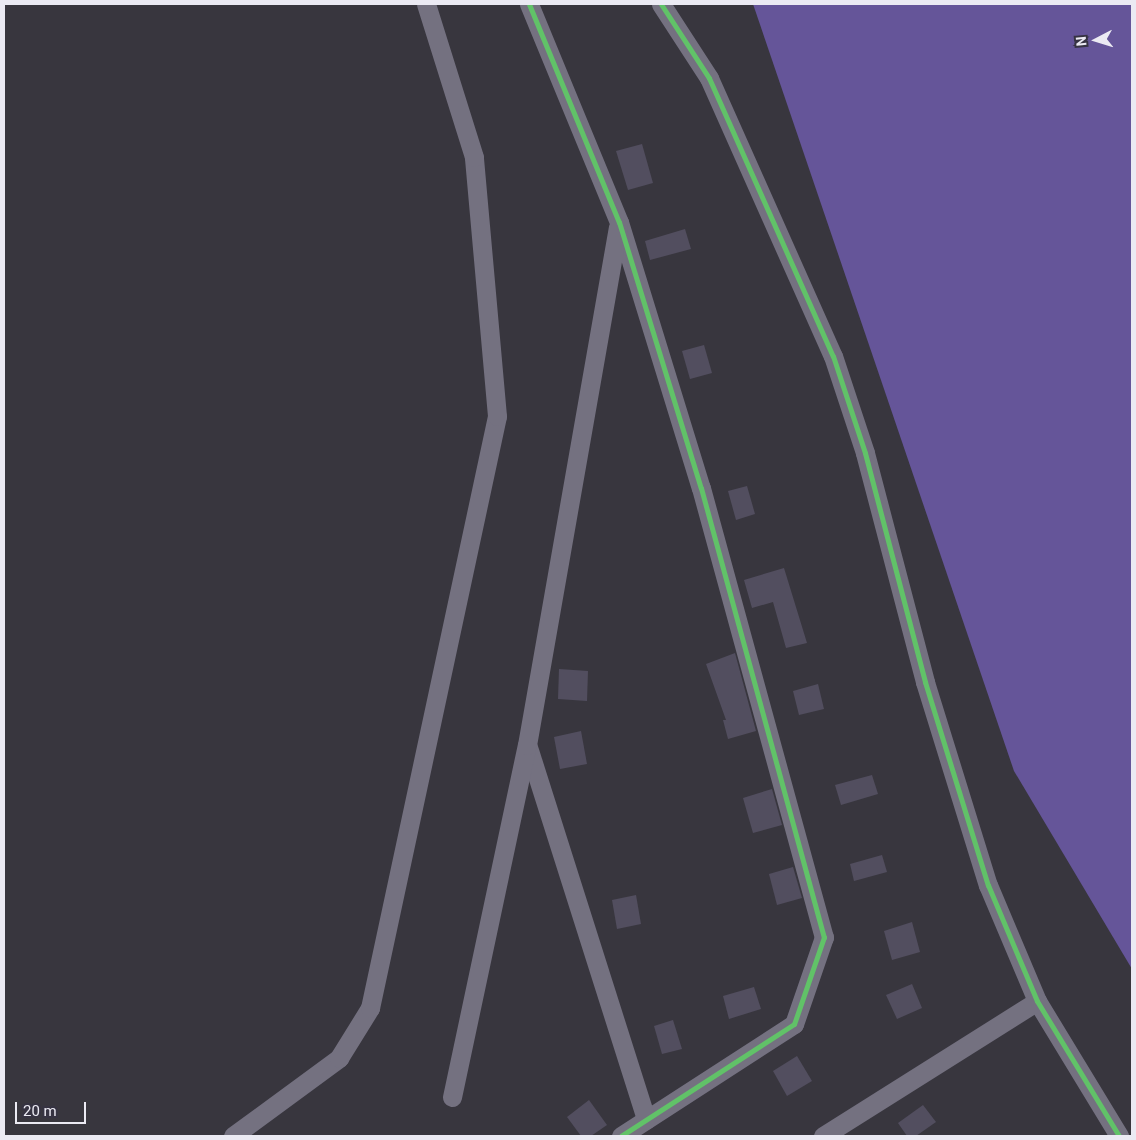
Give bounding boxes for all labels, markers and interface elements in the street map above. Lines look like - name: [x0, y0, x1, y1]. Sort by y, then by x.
- north arrow: [1071, 15, 1121, 65]
- text: N: [1073, 36, 1089, 47]
- scale bar: [18, 1092, 89, 1124]
- text: 20 m: [23, 1102, 57, 1120]

